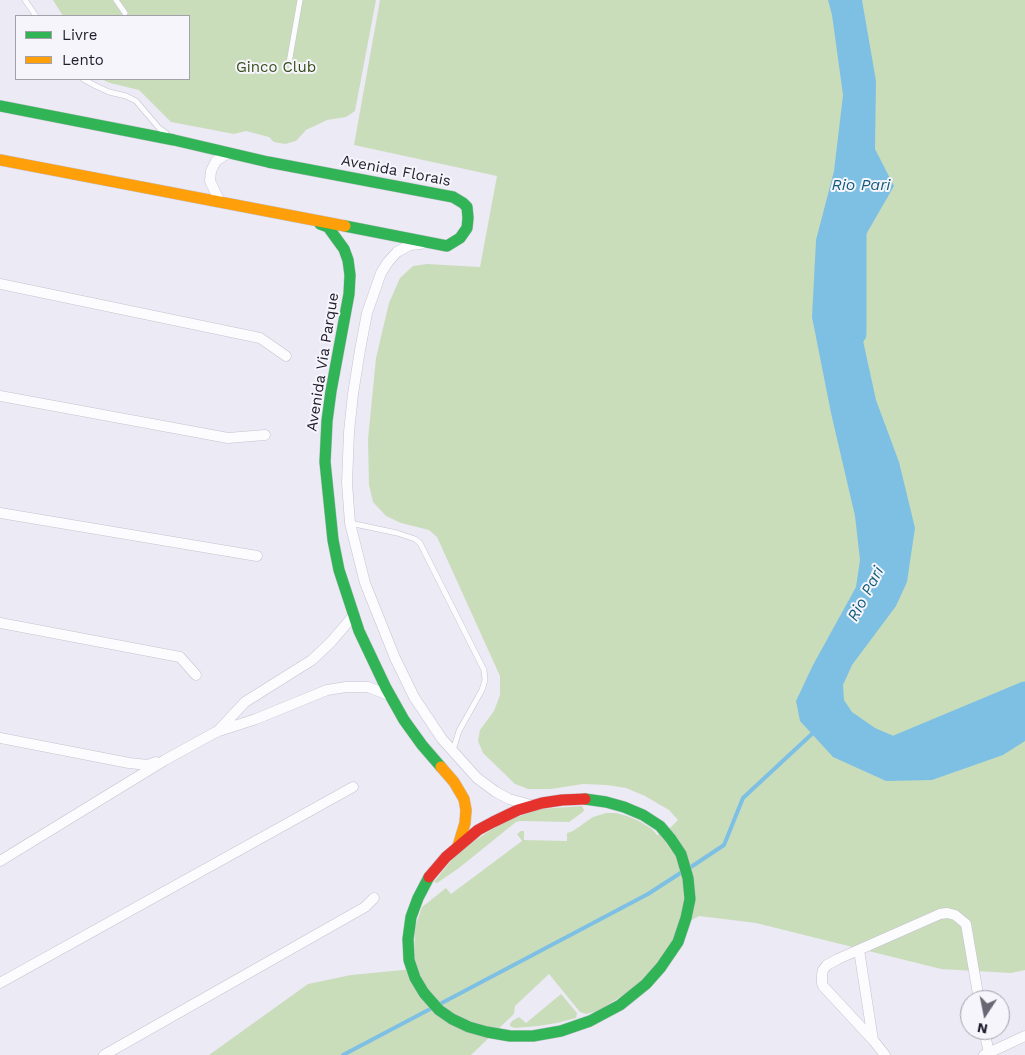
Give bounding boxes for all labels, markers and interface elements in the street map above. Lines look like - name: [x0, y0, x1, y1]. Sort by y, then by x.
- legend: [15, 15, 190, 80]
- text: Livre: [62, 26, 97, 44]
- text: Lento: [62, 51, 104, 69]
- park label: Ginco Club: [236, 59, 316, 77]
- street label: Avenida Florais: [340, 152, 452, 190]
- water label: Rio Pari: [832, 175, 890, 195]
- street label: Avenida Via Parque: [303, 291, 343, 433]
- water label: Rio Pari: [844, 563, 888, 625]
- north arrow: [960, 990, 1010, 1040]
- text: N: [976, 1020, 989, 1038]

